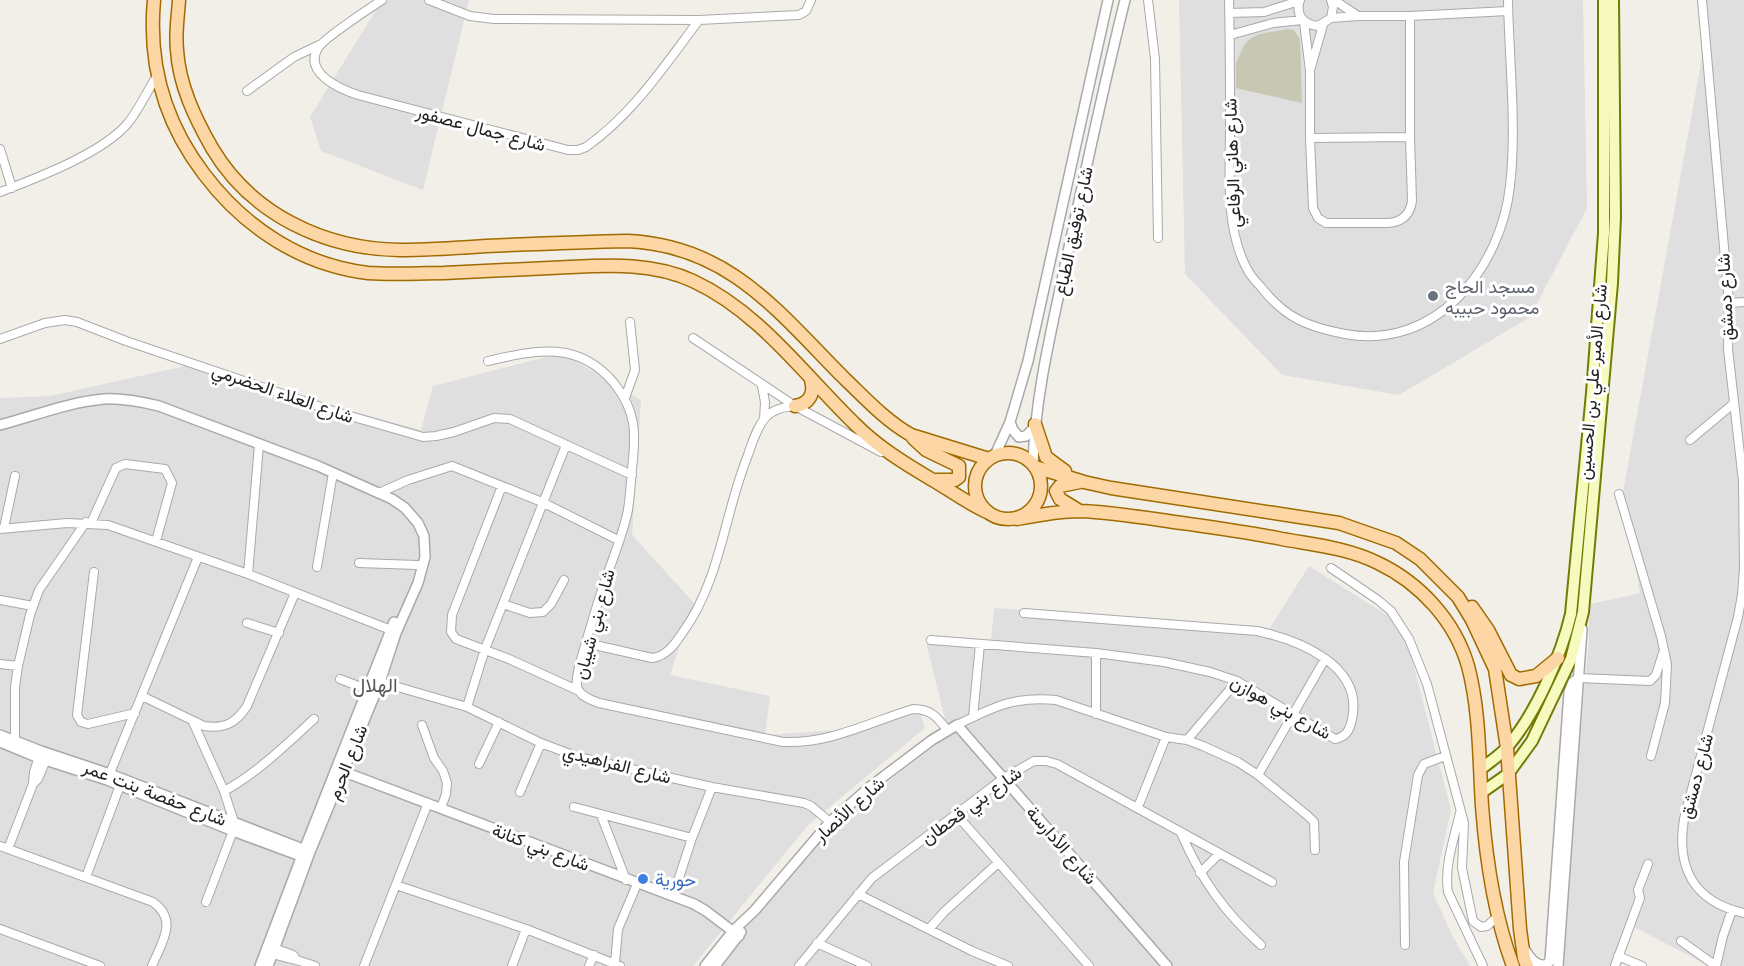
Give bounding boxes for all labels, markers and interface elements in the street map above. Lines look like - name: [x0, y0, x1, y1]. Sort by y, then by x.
- street label: شارع هاني الرفاعي: [1219, 98, 1250, 228]
- street label: شارع جمال عصفور: [413, 100, 548, 157]
- street label: شارع توفيق الطباع: [1049, 165, 1099, 298]
- street label: شارع دمشق: [1712, 253, 1740, 341]
- place label: مسجد الحاج محمود حبيبه: [1445, 276, 1539, 319]
- street label: شارع الأمير علي بن الحسين: [1573, 283, 1616, 481]
- marker: مسجد الحاج محمود حبيبه: [1426, 289, 1440, 303]
- street label: شارع العلاء الحضرمي: [208, 359, 357, 432]
- street label: شارع بني شيبان: [569, 567, 624, 683]
- street label: شارع بني هوازن: [1225, 671, 1335, 748]
- district label: الهلال: [352, 673, 398, 698]
- street label: شارع الحرم: [322, 721, 373, 803]
- street label: شارع دمشق: [1675, 731, 1719, 821]
- street label: شارع الفراهيدي: [559, 740, 673, 792]
- street label: شارع حفصة بنت عمر: [79, 756, 230, 832]
- street label: شارع بني قحطان: [917, 762, 1028, 852]
- street label: شارع الأنصار: [809, 772, 890, 848]
- street label: شارع الأدارسة: [1021, 802, 1102, 890]
- street label: شارع بني كنانة: [488, 819, 593, 880]
- place label: حورية: [655, 869, 696, 891]
- marker: حورية: [636, 872, 650, 886]

